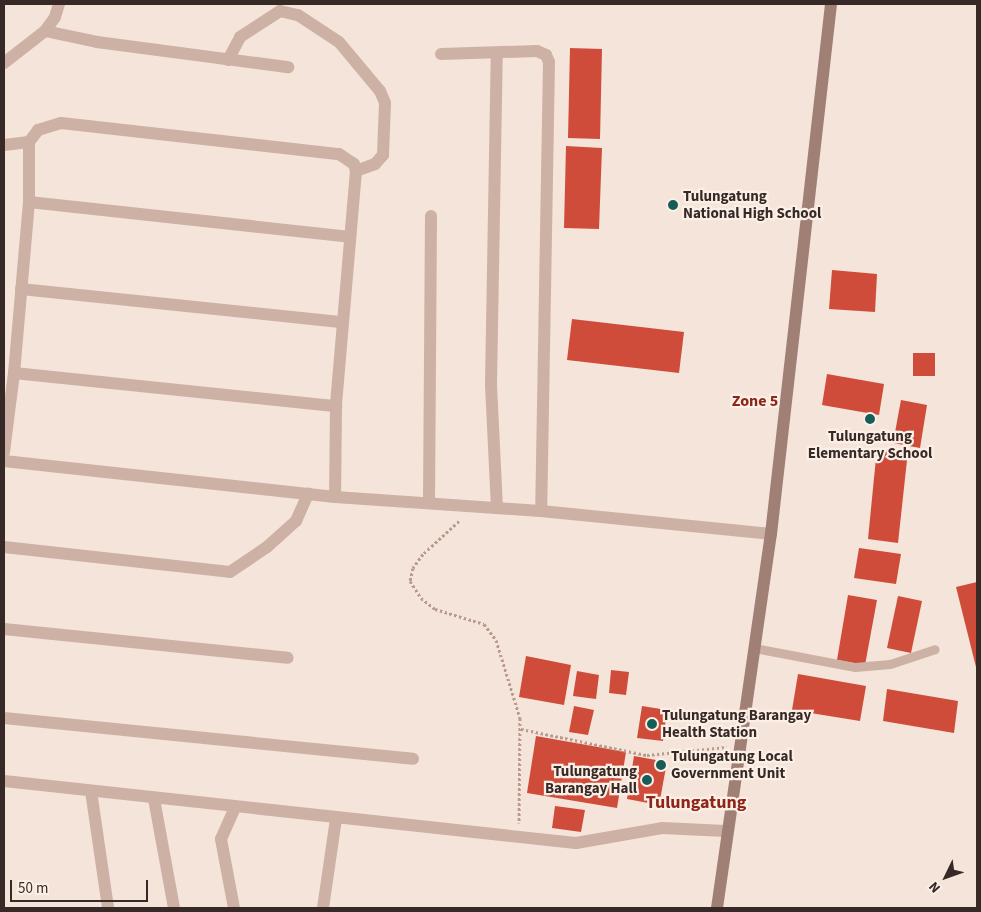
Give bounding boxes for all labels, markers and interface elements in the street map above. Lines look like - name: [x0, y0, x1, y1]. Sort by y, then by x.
- place label: Tulungatung National High School: [683, 187, 821, 222]
- marker: Tulungatung National High School: [667, 199, 679, 211]
- district label: Zone 5: [732, 391, 778, 411]
- marker: Tulungatung Elementary School: [864, 413, 876, 425]
- place label: Tulungatung Elementary School: [808, 427, 932, 462]
- place label: Tulungatung Barangay Health Station: [662, 706, 811, 741]
- marker: Tulungatung Barangay Health Station: [646, 718, 658, 730]
- place label: Tulungatung Local Government Unit: [671, 747, 793, 782]
- marker: Tulungatung Local Government Unit: [655, 759, 667, 771]
- place label: Tulungatung Barangay Hall: [545, 762, 637, 797]
- marker: Tulungatung Barangay Hall: [641, 774, 653, 786]
- district label: Tulungatung: [646, 792, 746, 814]
- north arrow: [921, 852, 971, 902]
- scale bar: [12, 870, 150, 902]
- text: N: [924, 877, 945, 897]
- text: 50 m: [18, 878, 48, 899]

